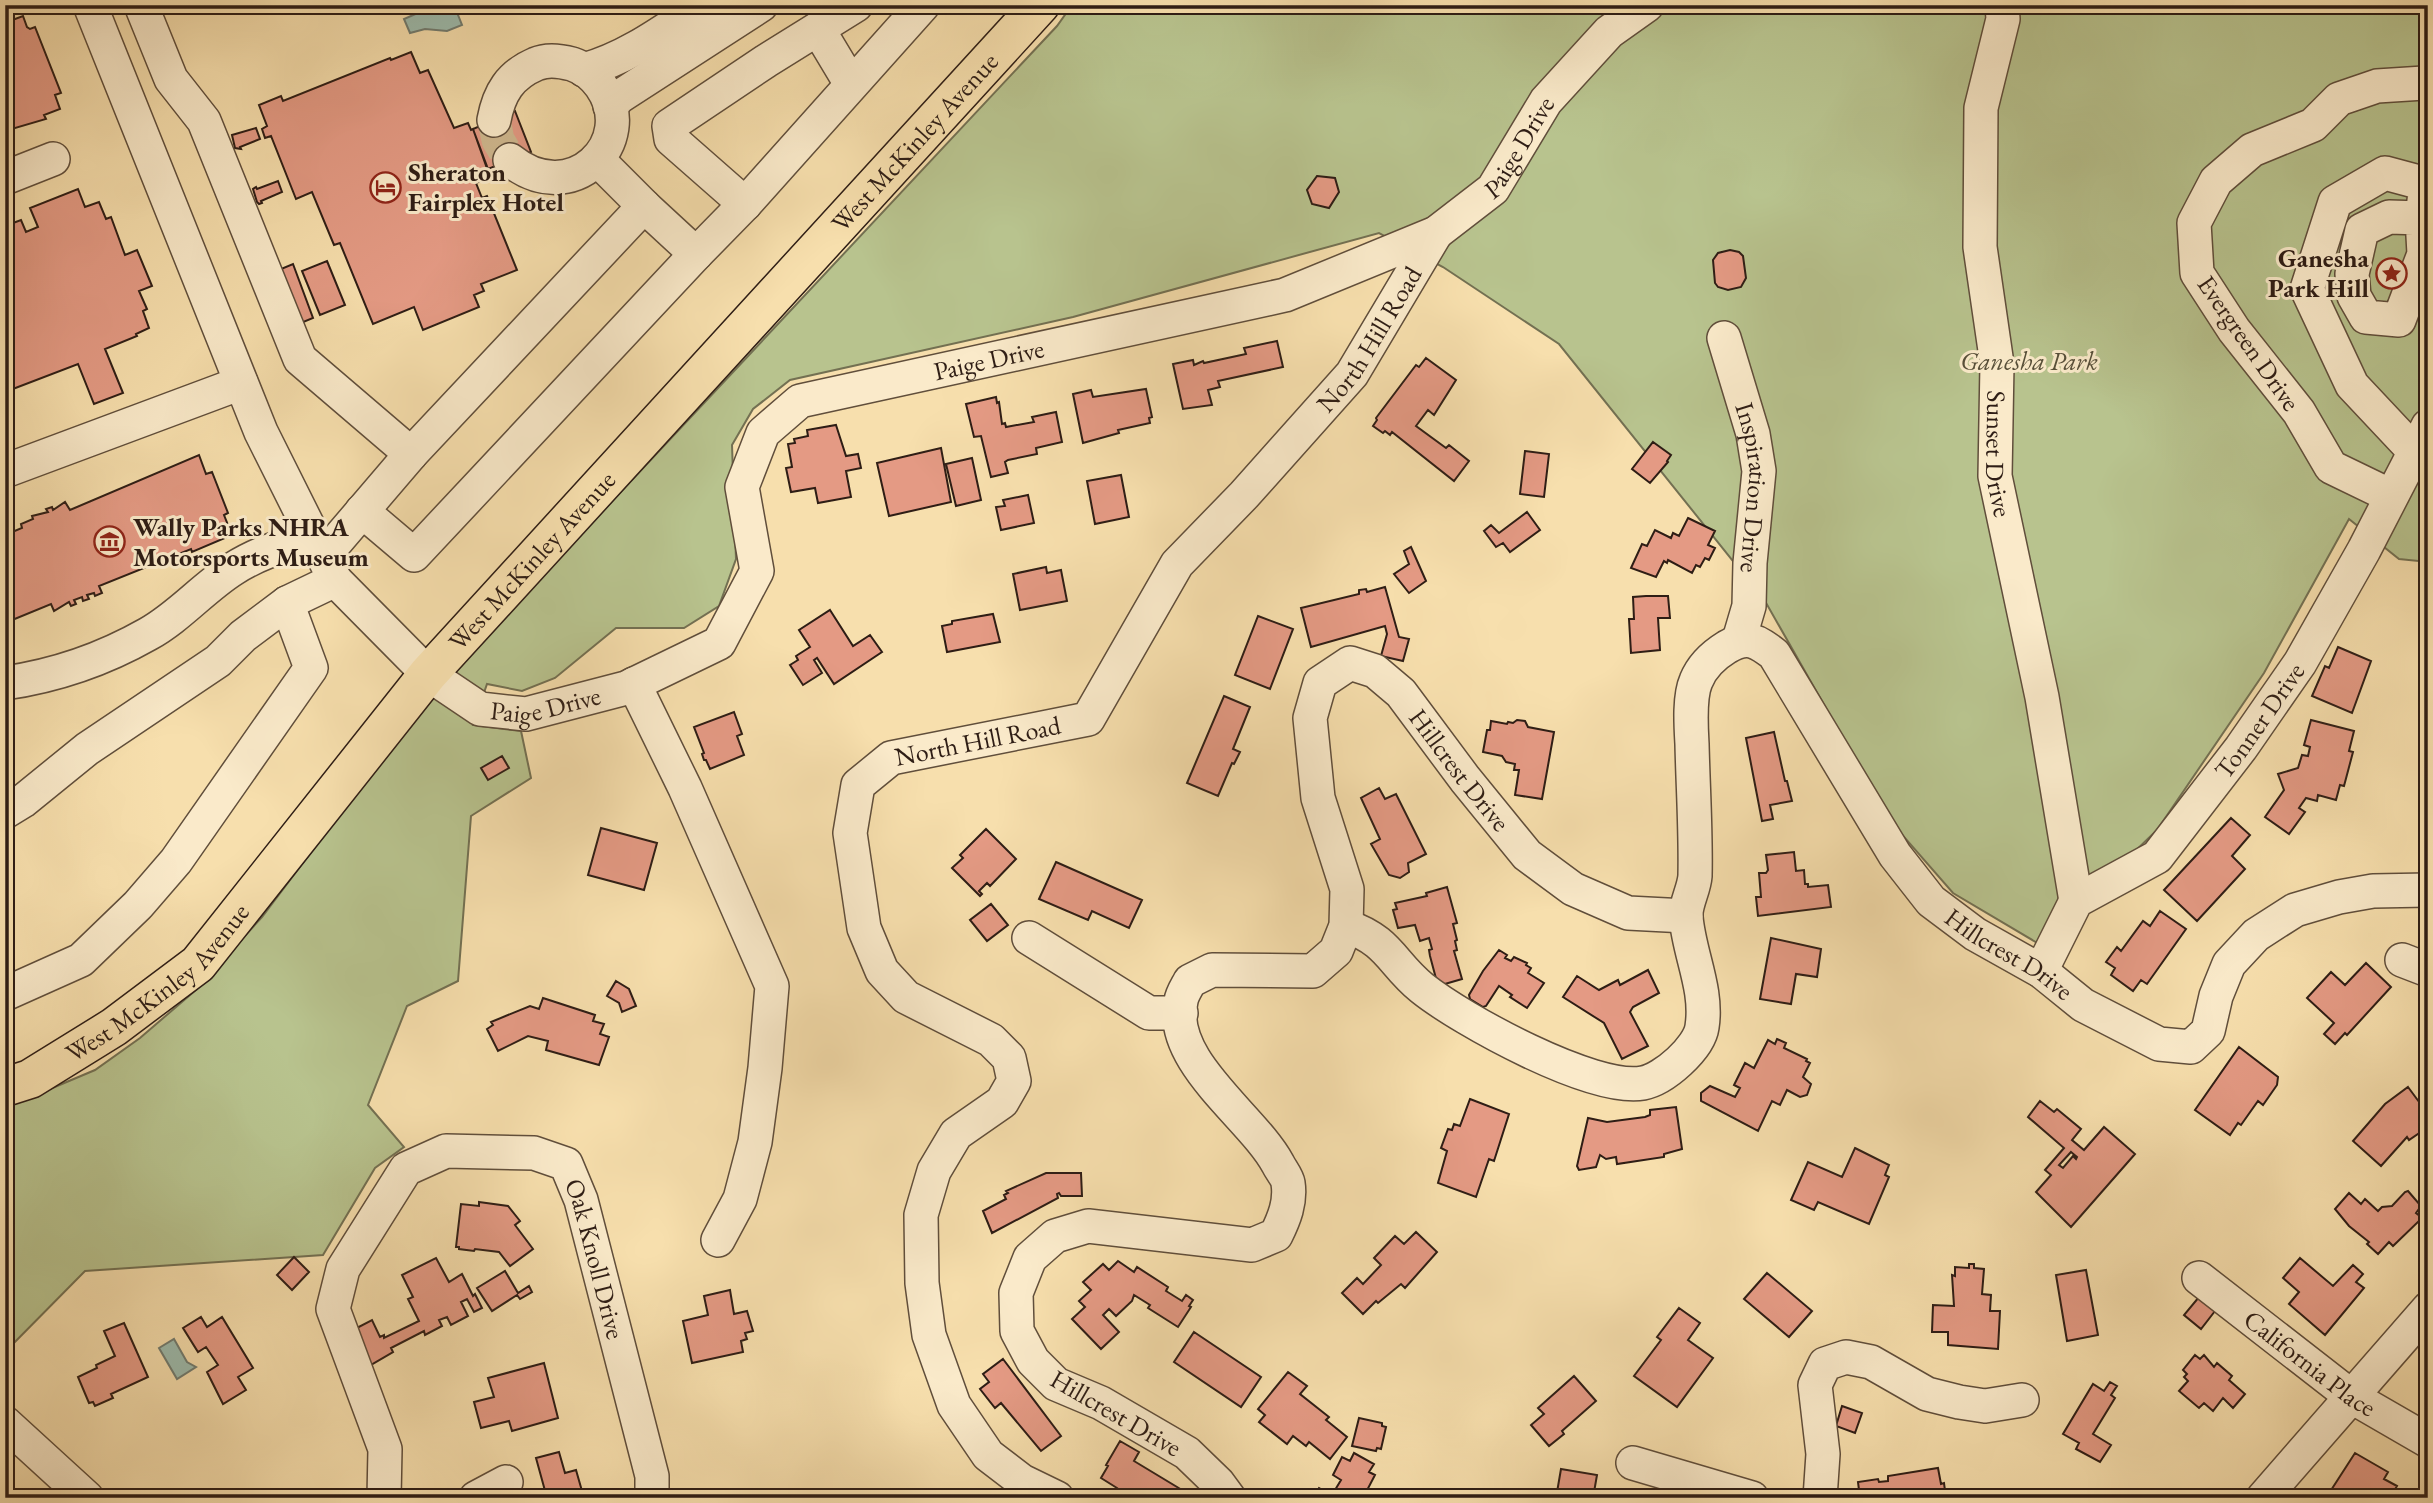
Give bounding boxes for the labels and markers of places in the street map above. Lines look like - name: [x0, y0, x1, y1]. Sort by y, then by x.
- place label: Sheraton Fairplex Hotel: [408, 155, 564, 219]
- hotel icon: Sheraton Fairplex Hotel: [368, 170, 402, 204]
- place label: Ganesha Park Hill: [2268, 241, 2370, 305]
- place icon: Ganesha Park Hill: [2375, 256, 2409, 290]
- place label: Wally Parks NHRA Motorsports Museum: [133, 510, 369, 574]
- museum icon: Wally Parks NHRA Motorsports Museum: [93, 525, 127, 559]

